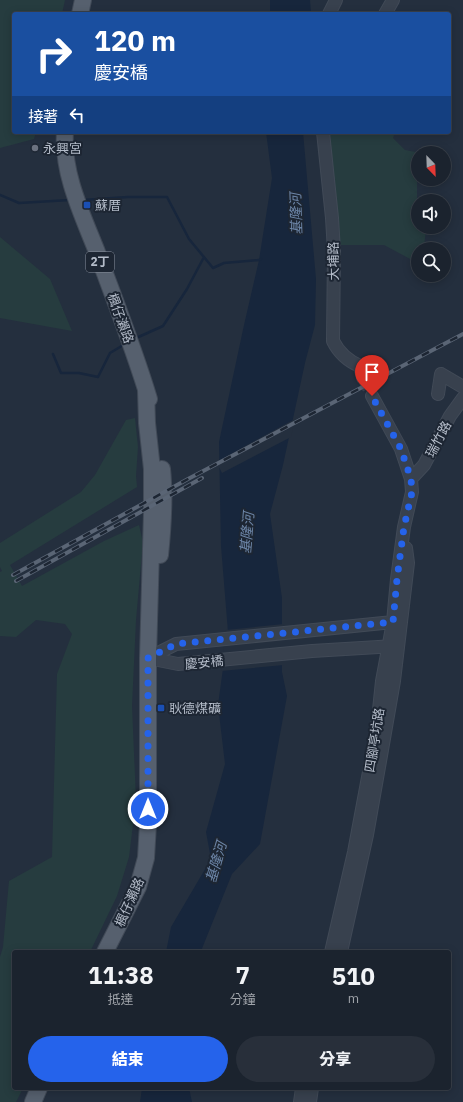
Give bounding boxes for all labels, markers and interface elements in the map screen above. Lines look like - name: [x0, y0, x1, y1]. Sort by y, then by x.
- text: 120 m: [94, 22, 176, 59]
- icon: right: [28, 28, 80, 80]
- text: 慶安橋: [94, 61, 148, 84]
- icon: left: [66, 104, 88, 126]
- text: 接著: [28, 107, 58, 126]
- place label: 永興宮: [43, 140, 82, 157]
- marker: 永興宮: [30, 143, 40, 153]
- north arrow: [411, 146, 451, 186]
- map controls: [411, 146, 451, 282]
- water label: 基隆河: [286, 190, 306, 235]
- button: sound: [411, 194, 451, 234]
- place label: 蘇厝: [95, 197, 121, 214]
- marker: 蘇厝: [82, 200, 92, 210]
- street label: 大埔路: [325, 241, 342, 281]
- button: search: [411, 242, 451, 282]
- road number: 2丁: [86, 252, 114, 272]
- street label: 楓仔瀨路: [104, 291, 137, 346]
- pin: [355, 355, 389, 396]
- icon: arrive: [361, 361, 383, 383]
- street label: 瑞竹路: [422, 418, 455, 460]
- water label: 基隆河: [236, 508, 258, 555]
- street label: 慶安橋: [184, 652, 224, 673]
- place label: 耿德煤礦: [169, 700, 221, 717]
- marker: 耿德煤礦: [156, 703, 166, 713]
- street label: 四腳亭坑路: [361, 707, 388, 774]
- position arrow: [127, 788, 169, 830]
- water label: 基隆河: [202, 836, 231, 885]
- street label: 楓仔瀨路: [111, 875, 148, 929]
- text: 11:38: [88, 959, 154, 991]
- text: 7: [235, 959, 250, 991]
- text: 510: [332, 960, 375, 992]
- text: m: [348, 990, 359, 1007]
- text: 抵達: [108, 991, 134, 1008]
- text: 分鐘: [230, 991, 256, 1008]
- button: 結束: [28, 1036, 228, 1082]
- button: 分享: [236, 1036, 435, 1082]

